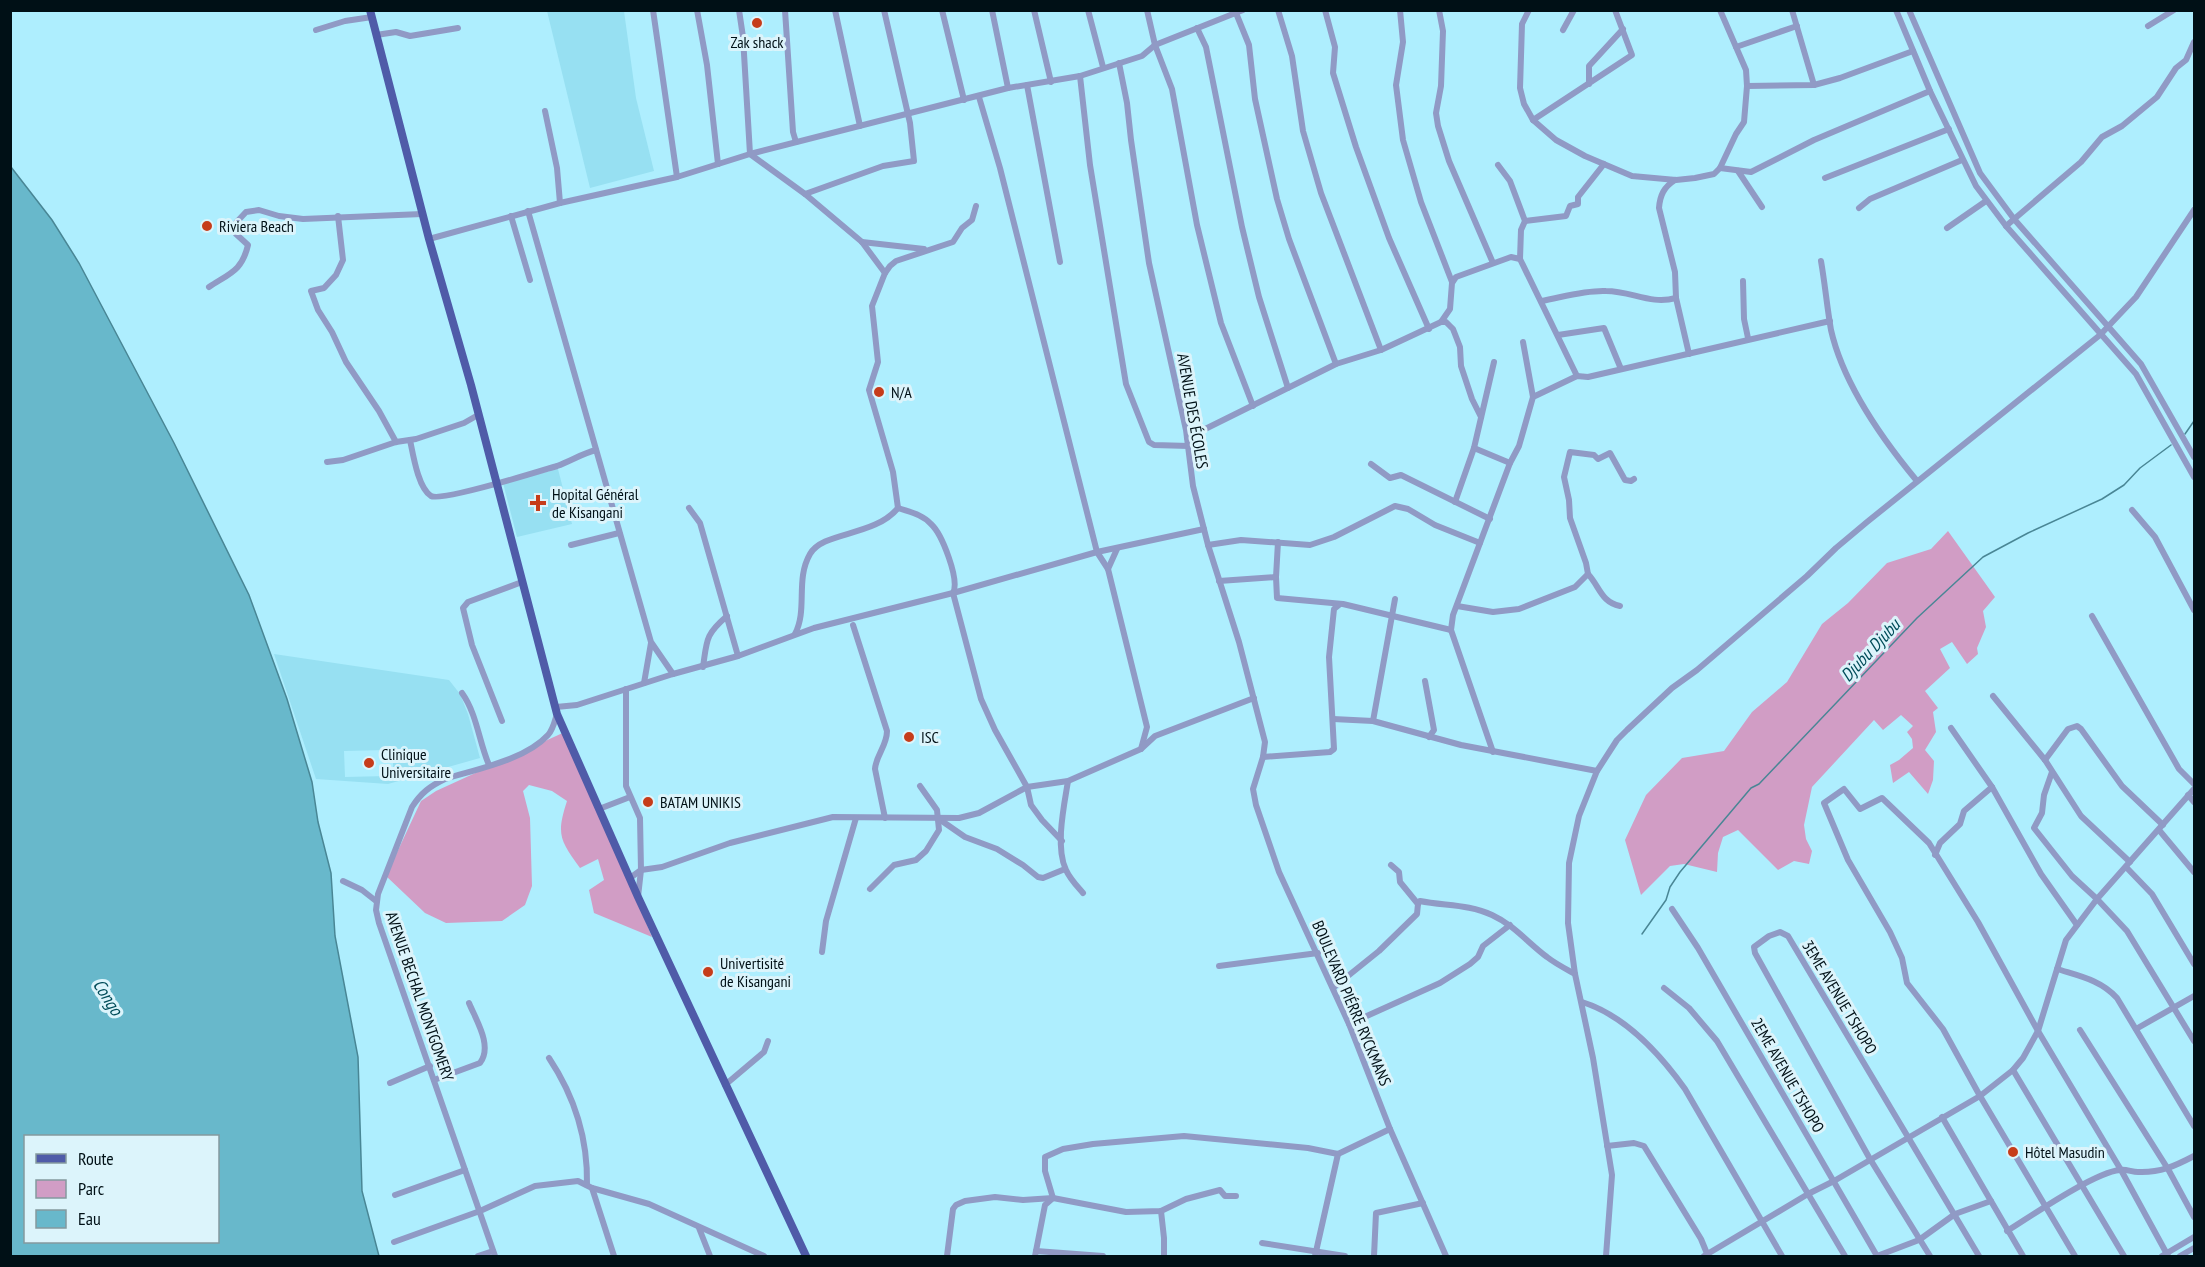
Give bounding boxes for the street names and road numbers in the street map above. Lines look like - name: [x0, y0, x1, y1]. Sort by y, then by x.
- street label: AVENUE DES ÉCOLES: [1173, 352, 1213, 470]
- street label: AVENUE BECHAL MONTGOMERY: [382, 909, 459, 1084]
- street label: BOULEVARD PIÉRRE RYCKMANS: [1308, 917, 1396, 1089]
- street label: 3EME AVENUE TSHOPO: [1798, 936, 1882, 1058]
- street label: 2EME AVENUE TSHOPO: [1747, 1014, 1829, 1136]

